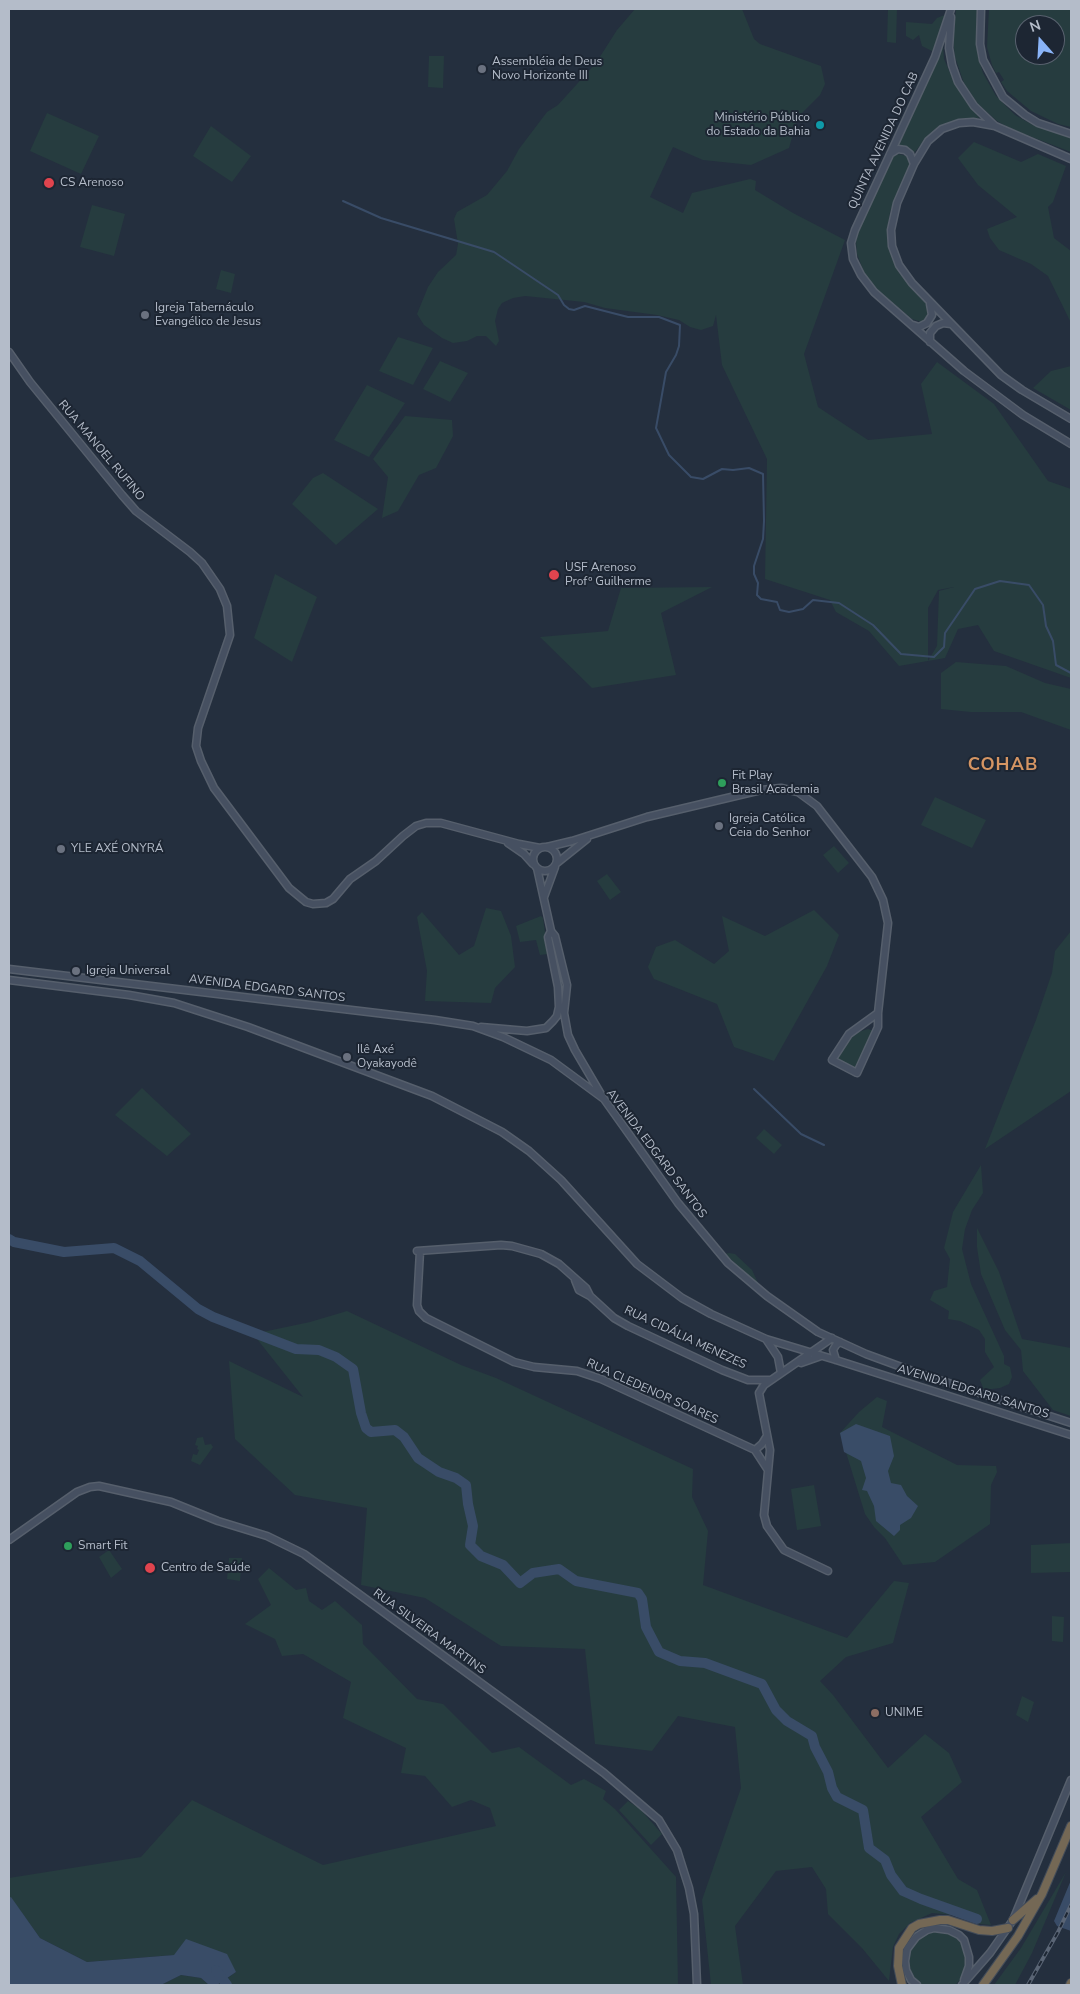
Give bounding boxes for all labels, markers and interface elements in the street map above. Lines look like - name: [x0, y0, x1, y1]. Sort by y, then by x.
- north arrow: [1015, 15, 1065, 65]
- text: N: [1027, 16, 1043, 37]
- place label: Assembléia de Deus Novo Horizonte III: [492, 55, 602, 83]
- marker: Assembléia de Deus Novo Horizonte III: [476, 63, 488, 75]
- street label: QUINTA AVENIDA DO CAB: [846, 70, 922, 212]
- place label: Ministério Público do Estado da Bahia: [706, 111, 810, 139]
- marker: Ministério Público do Estado da Bahia: [814, 119, 826, 131]
- marker: CS Arenoso: [42, 176, 56, 190]
- place label: CS Arenoso: [60, 176, 124, 190]
- place label: Igreja Tabernáculo Evangélico de Jesus: [155, 301, 261, 329]
- marker: Igreja Tabernáculo Evangélico de Jesus: [139, 309, 151, 321]
- street label: RUA MANOEL RUFINO: [55, 398, 147, 504]
- place label: USF Arenoso Profº Guilherme: [565, 561, 651, 589]
- marker: USF Arenoso Profº Guilherme: [547, 568, 561, 582]
- district label: COHAB: [967, 755, 1039, 777]
- place label: Fit Play Brasil Academia: [732, 769, 819, 797]
- marker: Fit Play Brasil Academia: [716, 777, 728, 789]
- place label: Igreja Católica Ceia do Senhor: [729, 812, 810, 840]
- marker: Igreja Católica Ceia do Senhor: [713, 820, 725, 832]
- place label: YLE AXÉ ONYRÁ: [71, 842, 163, 856]
- marker: YLE AXÉ ONYRÁ: [55, 843, 67, 855]
- place label: Igreja Universal: [86, 964, 170, 978]
- marker: Igreja Universal: [70, 965, 82, 977]
- street label: AVENIDA EDGARD SANTOS: [188, 972, 346, 1006]
- place label: Ilê Axé Oyakayodê: [357, 1043, 417, 1071]
- marker: Ilê Axé Oyakayodê: [341, 1051, 353, 1063]
- street label: AVENIDA EDGARD SANTOS: [603, 1087, 709, 1221]
- street label: RUA CIDÁLIA MENEZES: [622, 1303, 748, 1373]
- street label: RUA CLEDENOR SOARES: [584, 1356, 720, 1428]
- street label: AVENIDA EDGARD SANTOS: [896, 1362, 1050, 1422]
- place label: Smart Fit: [78, 1539, 127, 1553]
- marker: Smart Fit: [62, 1540, 74, 1552]
- marker: Centro de Saúde: [143, 1561, 157, 1575]
- place label: Centro de Saúde: [161, 1561, 250, 1575]
- street label: RUA SILVEIRA MARTINS: [370, 1586, 488, 1678]
- place label: UNIME: [885, 1706, 923, 1720]
- marker: UNIME: [869, 1707, 881, 1719]

